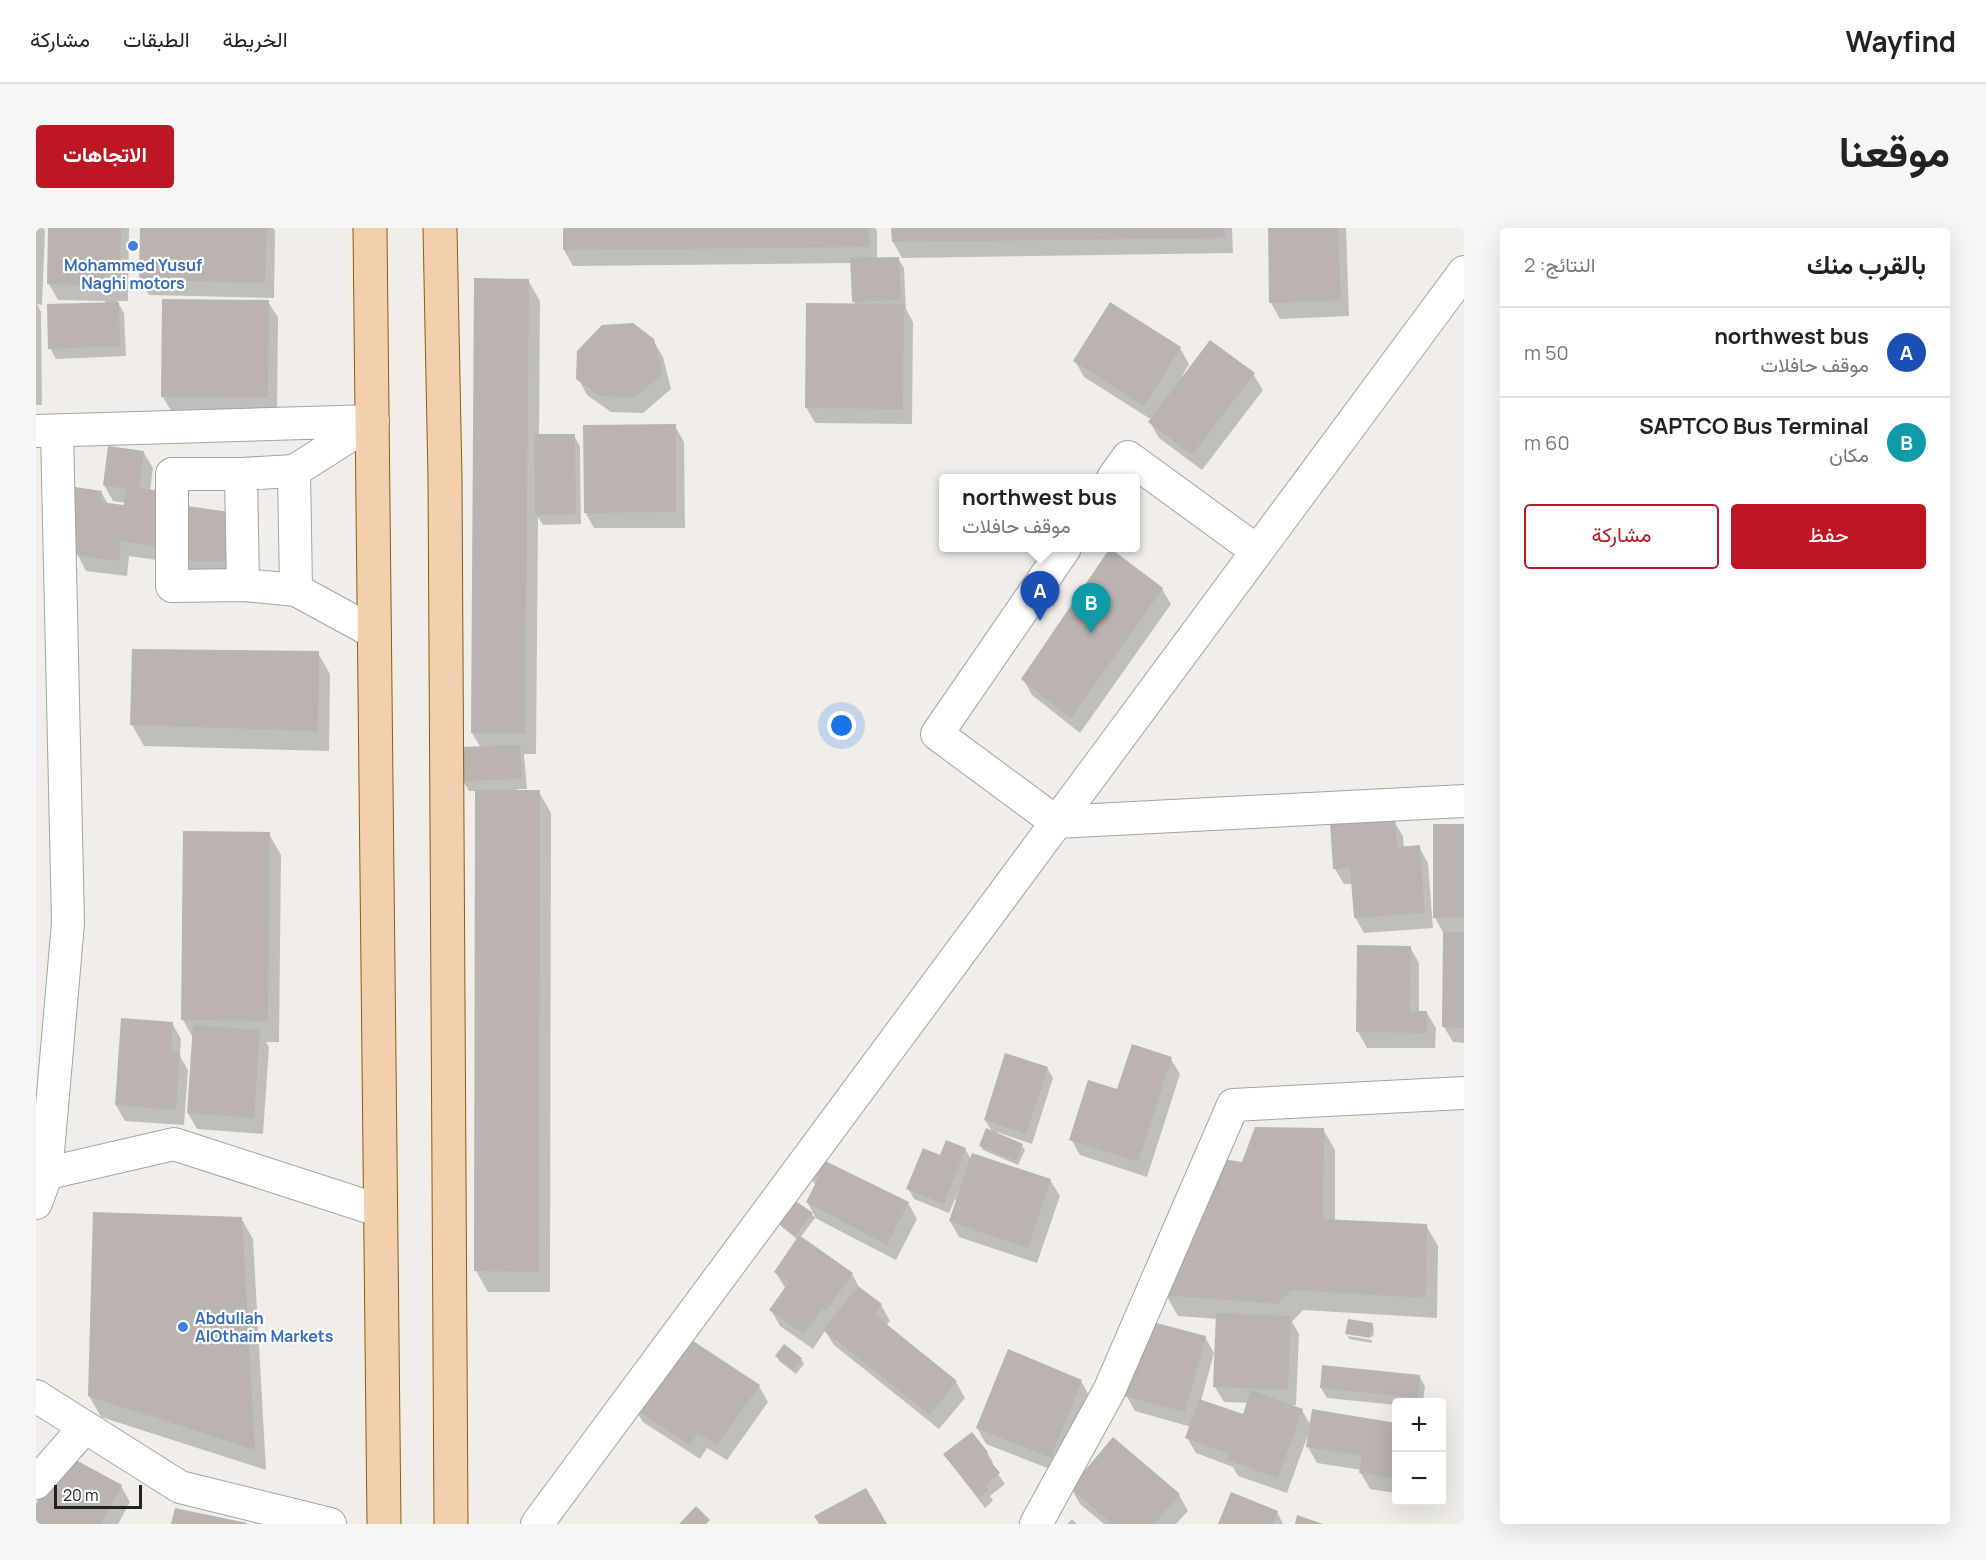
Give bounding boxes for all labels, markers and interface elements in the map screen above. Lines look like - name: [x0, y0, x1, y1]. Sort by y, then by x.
- text: Wayfind: [1846, 22, 1956, 60]
- text: مشاركة: [30, 25, 90, 53]
- text: الطبقات: [123, 25, 190, 53]
- text: الخريطة: [223, 25, 288, 53]
- text: موقعنا: [1839, 122, 1950, 180]
- button: الاتجاهات: [36, 125, 174, 188]
- marker: Mohammed Yusuf Naghi motors: [126, 239, 140, 253]
- text: بالقرب منك: [1807, 246, 1926, 282]
- text: النتائج: 2: [1524, 251, 1595, 278]
- place label: Mohammed Yusuf Naghi motors: [64, 254, 202, 294]
- text: northwest bus: [1714, 321, 1869, 351]
- text: 50 m: [1524, 339, 1569, 366]
- text: A: [1900, 339, 1913, 366]
- text: موقف حافلات: [1760, 351, 1869, 378]
- text: SAPTCO Bus Terminal: [1639, 411, 1869, 441]
- text: 60 m: [1524, 429, 1570, 456]
- text: B: [1900, 429, 1913, 456]
- text: مكان: [1829, 441, 1869, 468]
- popup: [939, 474, 1140, 552]
- text: northwest bus: [962, 482, 1117, 512]
- button: مشاركة: [1524, 504, 1719, 569]
- button: حفظ: [1731, 504, 1926, 569]
- text: موقف حافلات: [962, 512, 1071, 539]
- pin: A: [1020, 572, 1060, 621]
- pin: B: [1072, 584, 1110, 633]
- your location: [827, 711, 856, 740]
- place label: Abdullah AlOthaim Markets: [195, 1307, 334, 1347]
- marker: Abdullah AlOthaim Markets: [176, 1320, 190, 1334]
- map controls: [1392, 1398, 1446, 1506]
- button: +: [1392, 1398, 1446, 1452]
- button: −: [1392, 1452, 1446, 1506]
- scale bar: [54, 1482, 142, 1510]
- text: 20 m: [63, 1484, 99, 1506]

